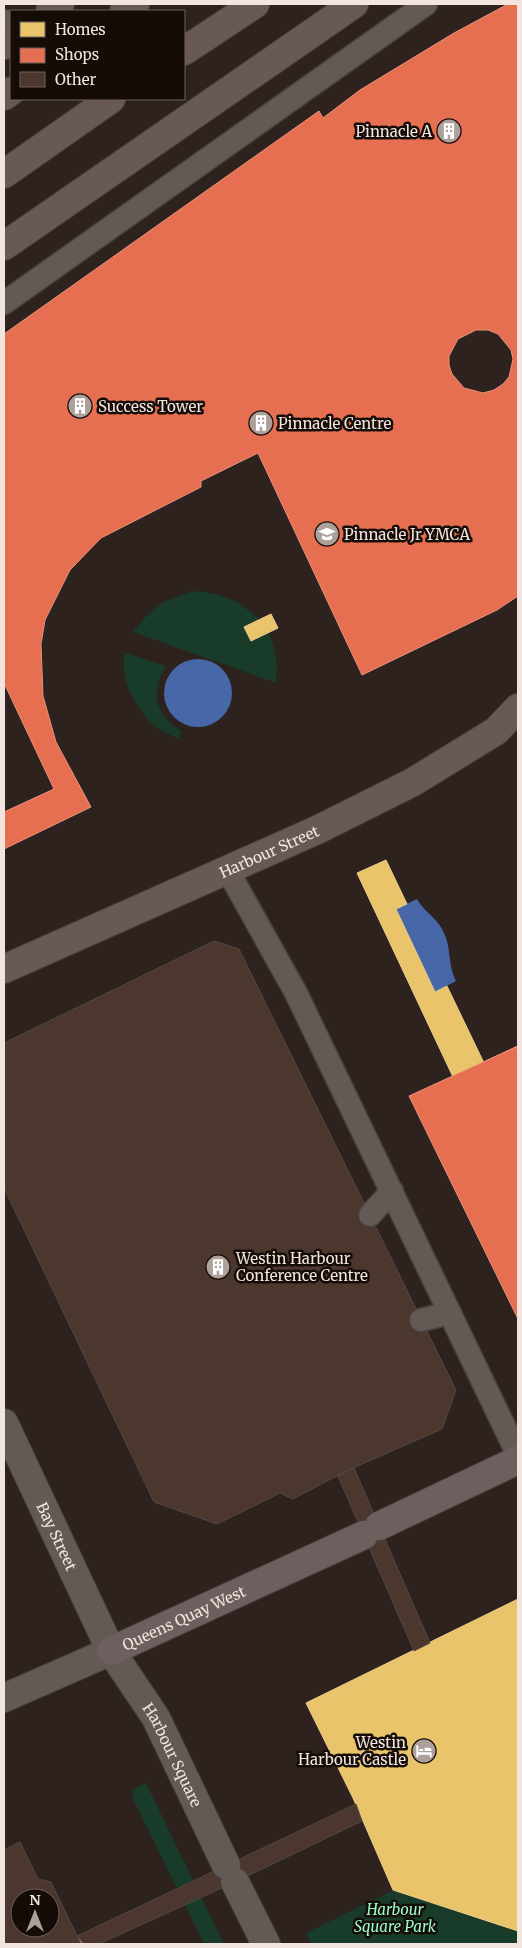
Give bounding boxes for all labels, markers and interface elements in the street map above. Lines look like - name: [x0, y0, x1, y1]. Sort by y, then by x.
- legend: [10, 10, 185, 100]
- text: Homes: [55, 20, 106, 39]
- text: Shops: [55, 45, 99, 64]
- text: Other: [55, 70, 97, 89]
- building icon: Pinnacle A: [436, 118, 462, 144]
- place label: Pinnacle A: [355, 122, 432, 141]
- building icon: Success Tower: [67, 393, 93, 419]
- place label: Success Tower: [98, 397, 203, 416]
- building icon: Pinnacle Centre: [248, 410, 274, 436]
- place label: Pinnacle Centre: [278, 414, 391, 433]
- school or university icon: Pinnacle Jr YMCA: [314, 521, 340, 547]
- place label: Pinnacle Jr YMCA: [344, 525, 470, 544]
- street label: Harbour Street: [216, 821, 322, 882]
- place label: Westin Harbour Conference Centre: [235, 1249, 368, 1285]
- building icon: Westin Harbour Conference Centre: [205, 1254, 231, 1280]
- street label: Bay Street: [33, 1499, 81, 1574]
- street label: Queens Quay West: [119, 1581, 248, 1654]
- street label: Harbour Square: [139, 1699, 206, 1810]
- place label: Westin Harbour Castle: [298, 1733, 406, 1769]
- hotel icon: Westin Harbour Castle: [411, 1738, 437, 1764]
- north arrow: [10, 1888, 60, 1938]
- text: N: [29, 1891, 41, 1909]
- park label: Harbour Square Park: [354, 1900, 437, 1936]

